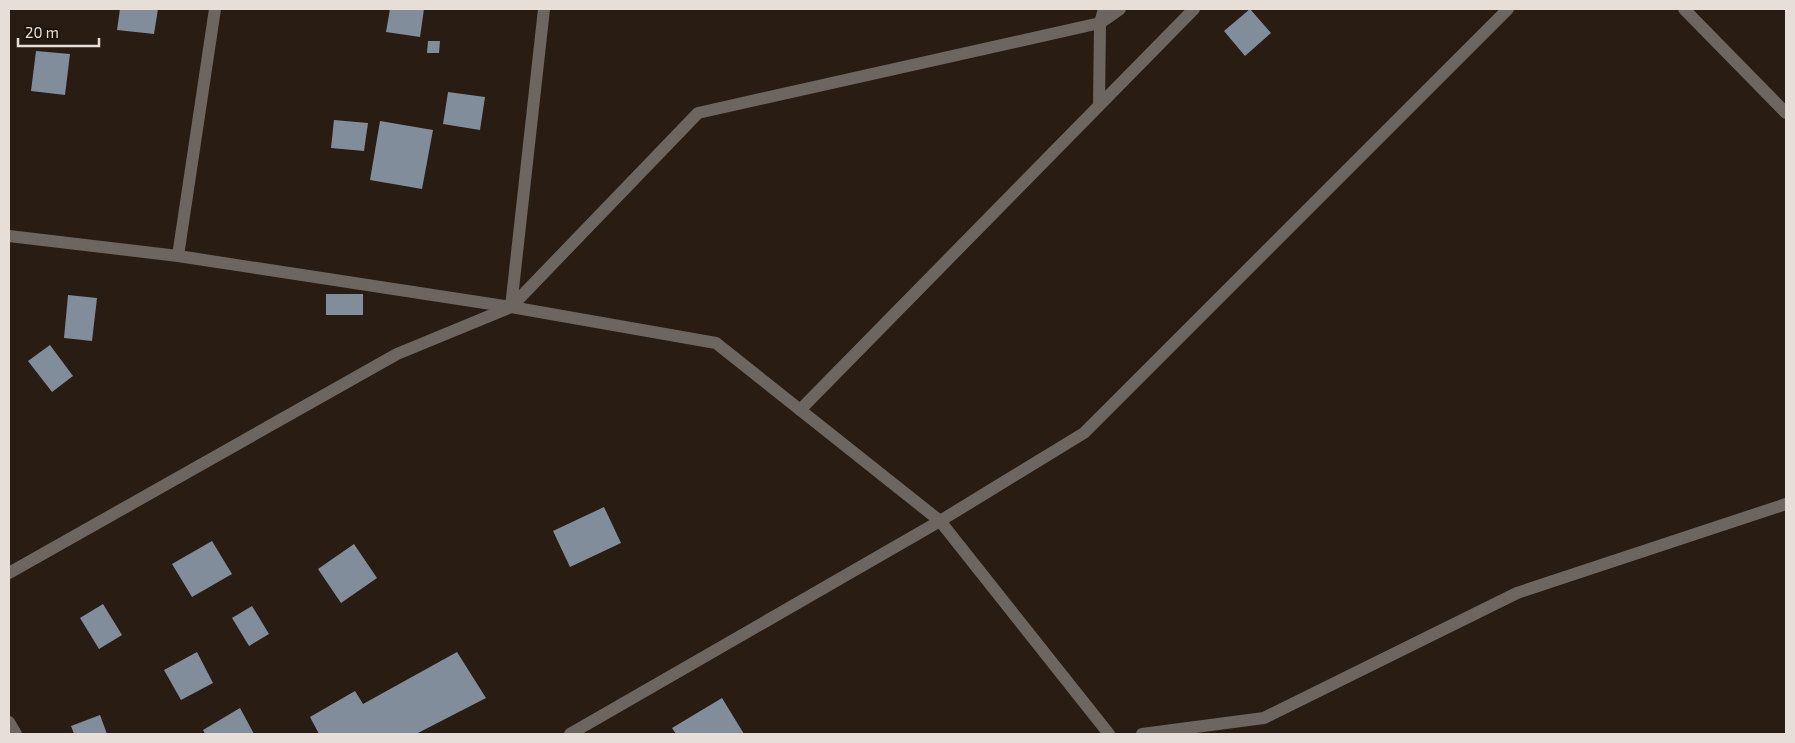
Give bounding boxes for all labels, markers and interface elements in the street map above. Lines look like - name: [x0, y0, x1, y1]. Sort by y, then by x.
- scale bar: [18, 15, 99, 47]
- text: 20 m: [25, 23, 59, 41]

